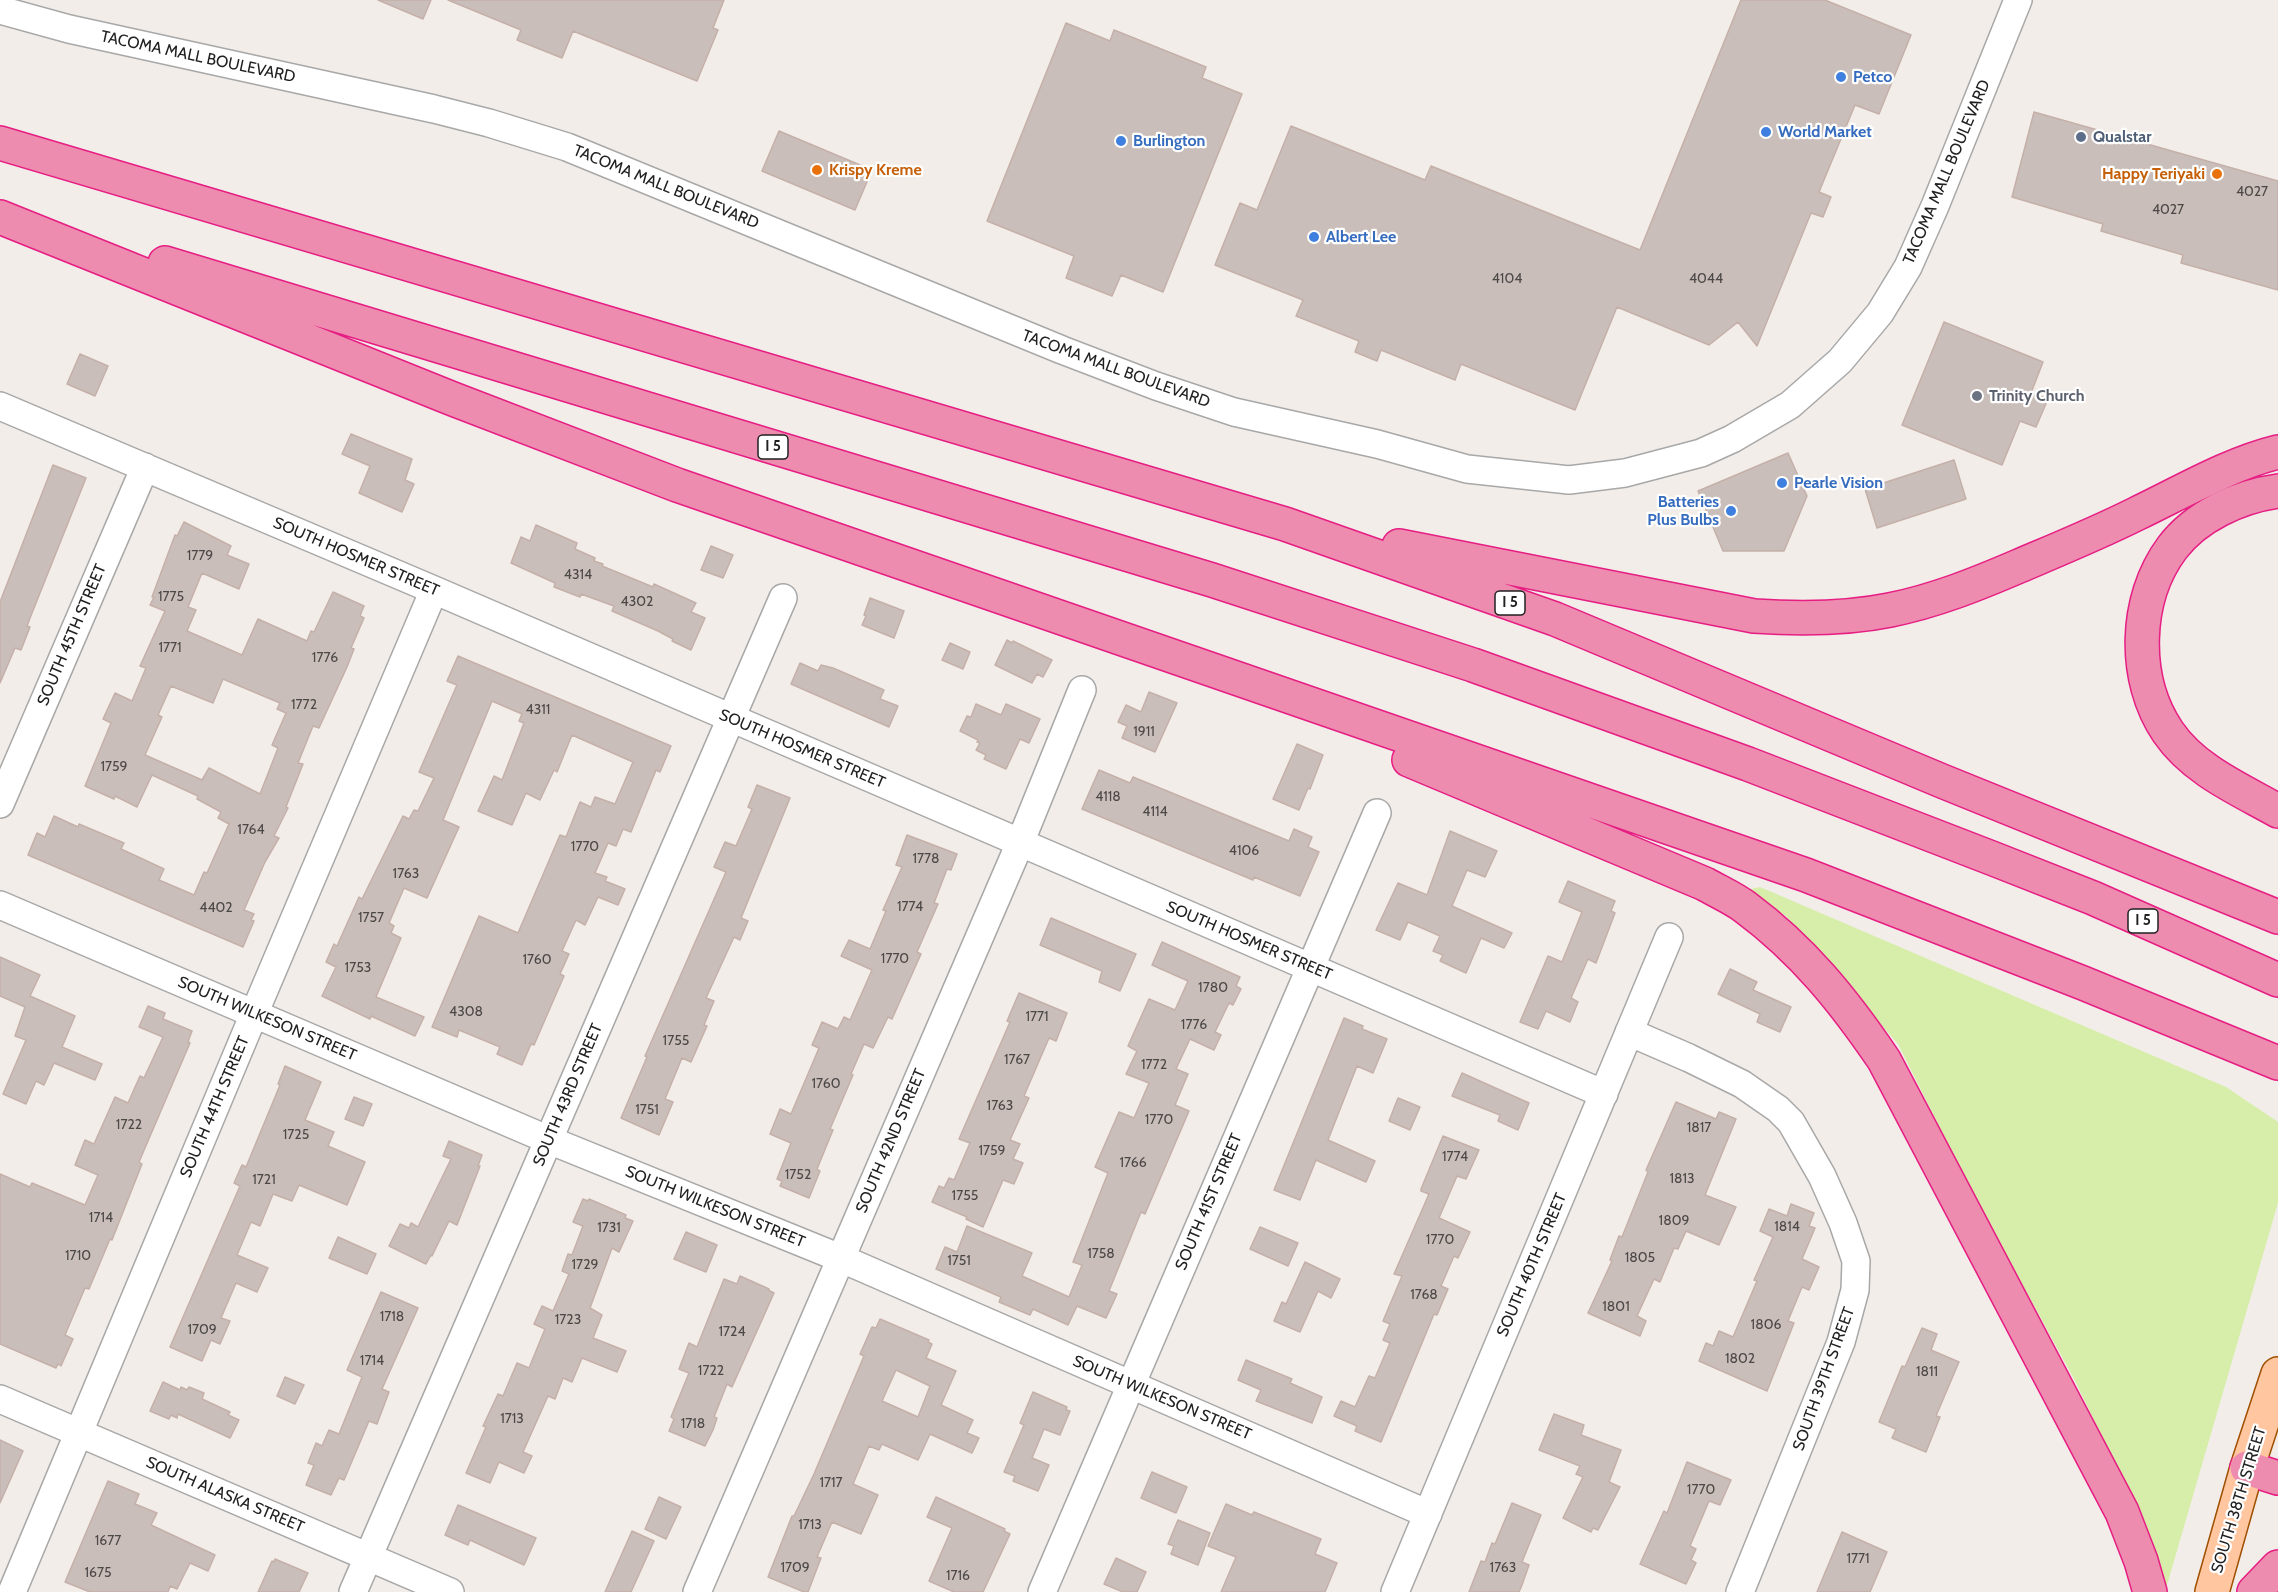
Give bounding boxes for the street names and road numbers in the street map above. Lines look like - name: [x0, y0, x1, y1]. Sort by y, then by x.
- street label: TACOMA MALL BOULEVARD: [99, 27, 297, 87]
- street label: TACOMA MALL BOULEVARD: [1899, 77, 1995, 267]
- street label: TACOMA MALL BOULEVARD: [570, 141, 762, 233]
- street label: TACOMA MALL BOULEVARD: [1019, 326, 1213, 412]
- road number: I 5: [758, 435, 788, 459]
- street label: SOUTH HOSMER STREET: [270, 513, 442, 601]
- street label: SOUTH 45TH STREET: [34, 561, 110, 709]
- road number: I 5: [1495, 591, 1525, 615]
- street label: SOUTH HOSMER STREET: [716, 705, 888, 793]
- street label: SOUTH HOSMER STREET: [1163, 897, 1335, 985]
- road number: I 5: [2128, 909, 2158, 933]
- street label: SOUTH WILKESON STREET: [175, 973, 359, 1065]
- street label: SOUTH 43RD STREET: [529, 1021, 607, 1169]
- street label: SOUTH 44TH STREET: [176, 1033, 254, 1181]
- street label: SOUTH 42ND STREET: [852, 1066, 930, 1216]
- street label: SOUTH 41ST STREET: [1172, 1131, 1246, 1273]
- street label: SOUTH WILKESON STREET: [622, 1162, 808, 1252]
- street label: SOUTH 40TH STREET: [1493, 1190, 1571, 1340]
- street label: SOUTH 39TH STREET: [1789, 1304, 1859, 1454]
- street label: SOUTH WILKESON STREET: [1070, 1352, 1254, 1444]
- street label: SOUTH 38TH STREET: [2208, 1424, 2270, 1576]
- street label: SOUTH ALASKA STREET: [143, 1453, 307, 1537]

